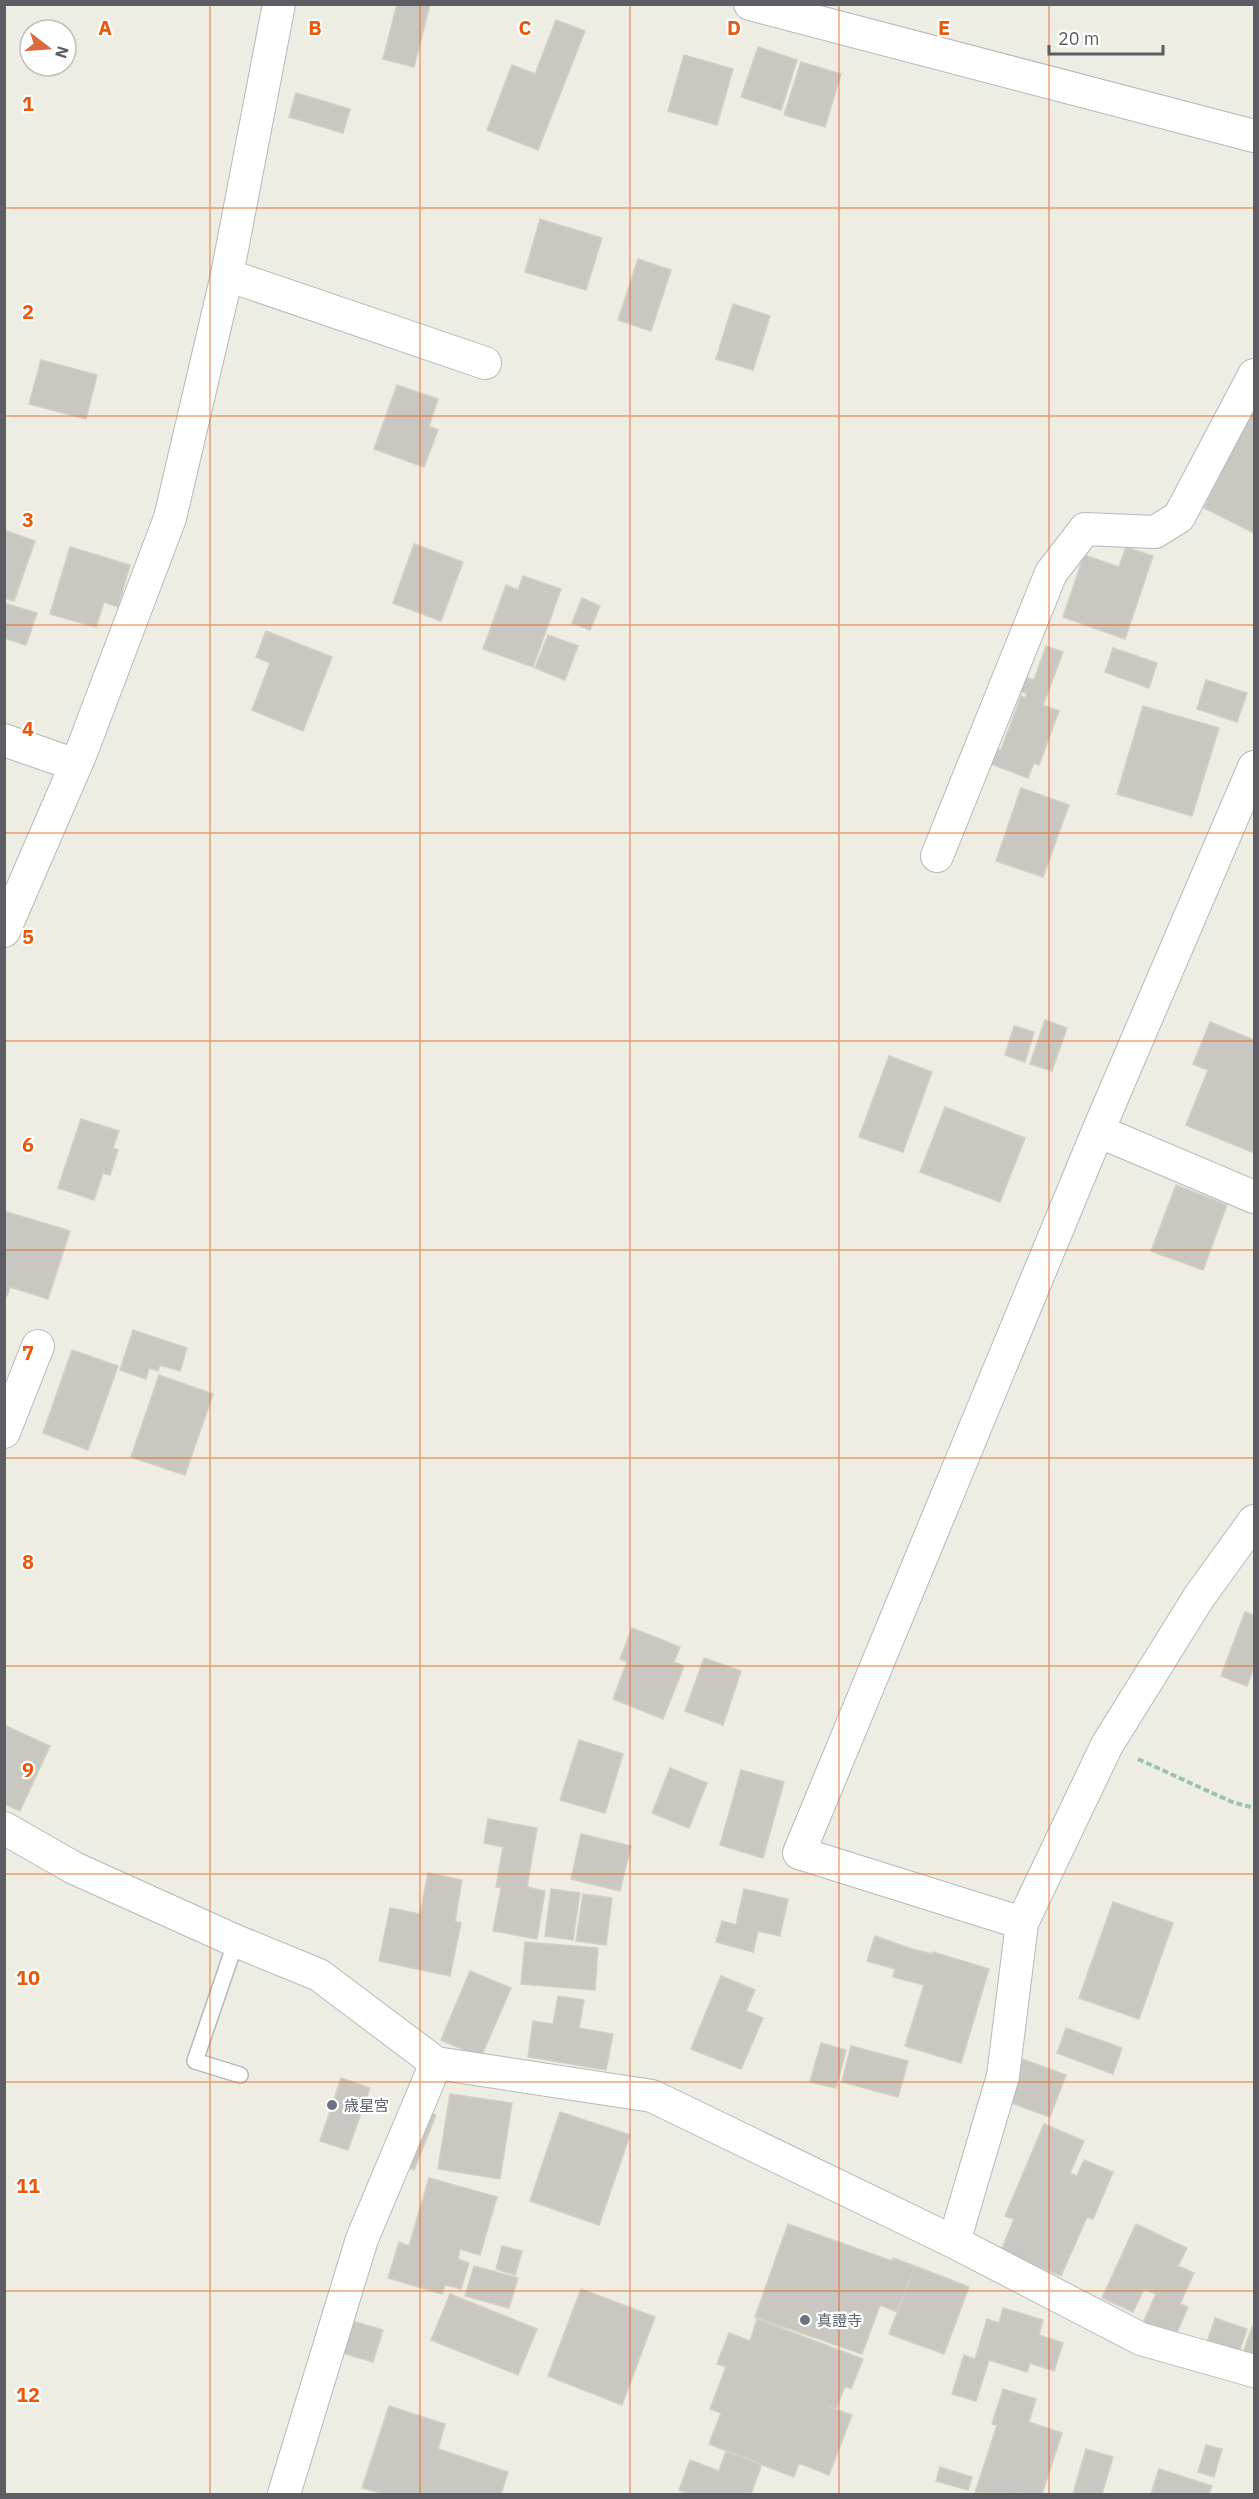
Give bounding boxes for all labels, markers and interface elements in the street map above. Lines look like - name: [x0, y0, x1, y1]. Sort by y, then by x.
- text: A: [98, 14, 112, 41]
- text: B: [308, 14, 322, 41]
- text: C: [518, 14, 532, 41]
- text: D: [727, 14, 741, 41]
- text: E: [938, 14, 950, 41]
- north arrow: [18, 18, 78, 78]
- scale bar: [1049, 18, 1163, 56]
- text: 20 m: [1058, 27, 1100, 50]
- text: N: [51, 44, 74, 61]
- text: 1: [22, 90, 34, 117]
- text: 2: [22, 298, 34, 325]
- text: 3: [22, 506, 34, 533]
- text: 4: [22, 715, 34, 742]
- text: 5: [22, 923, 34, 950]
- text: 6: [22, 1131, 34, 1158]
- text: 7: [22, 1339, 34, 1366]
- text: 8: [22, 1548, 34, 1575]
- text: 9: [22, 1756, 34, 1783]
- text: 10: [16, 1964, 40, 1991]
- place label: 歳星宮: [344, 2096, 389, 2115]
- marker: 歳星宮: [325, 2098, 339, 2112]
- text: 11: [16, 2172, 40, 2199]
- place label: 真證寺: [817, 2311, 862, 2330]
- marker: 真證寺: [798, 2313, 812, 2327]
- text: 12: [16, 2381, 40, 2408]

